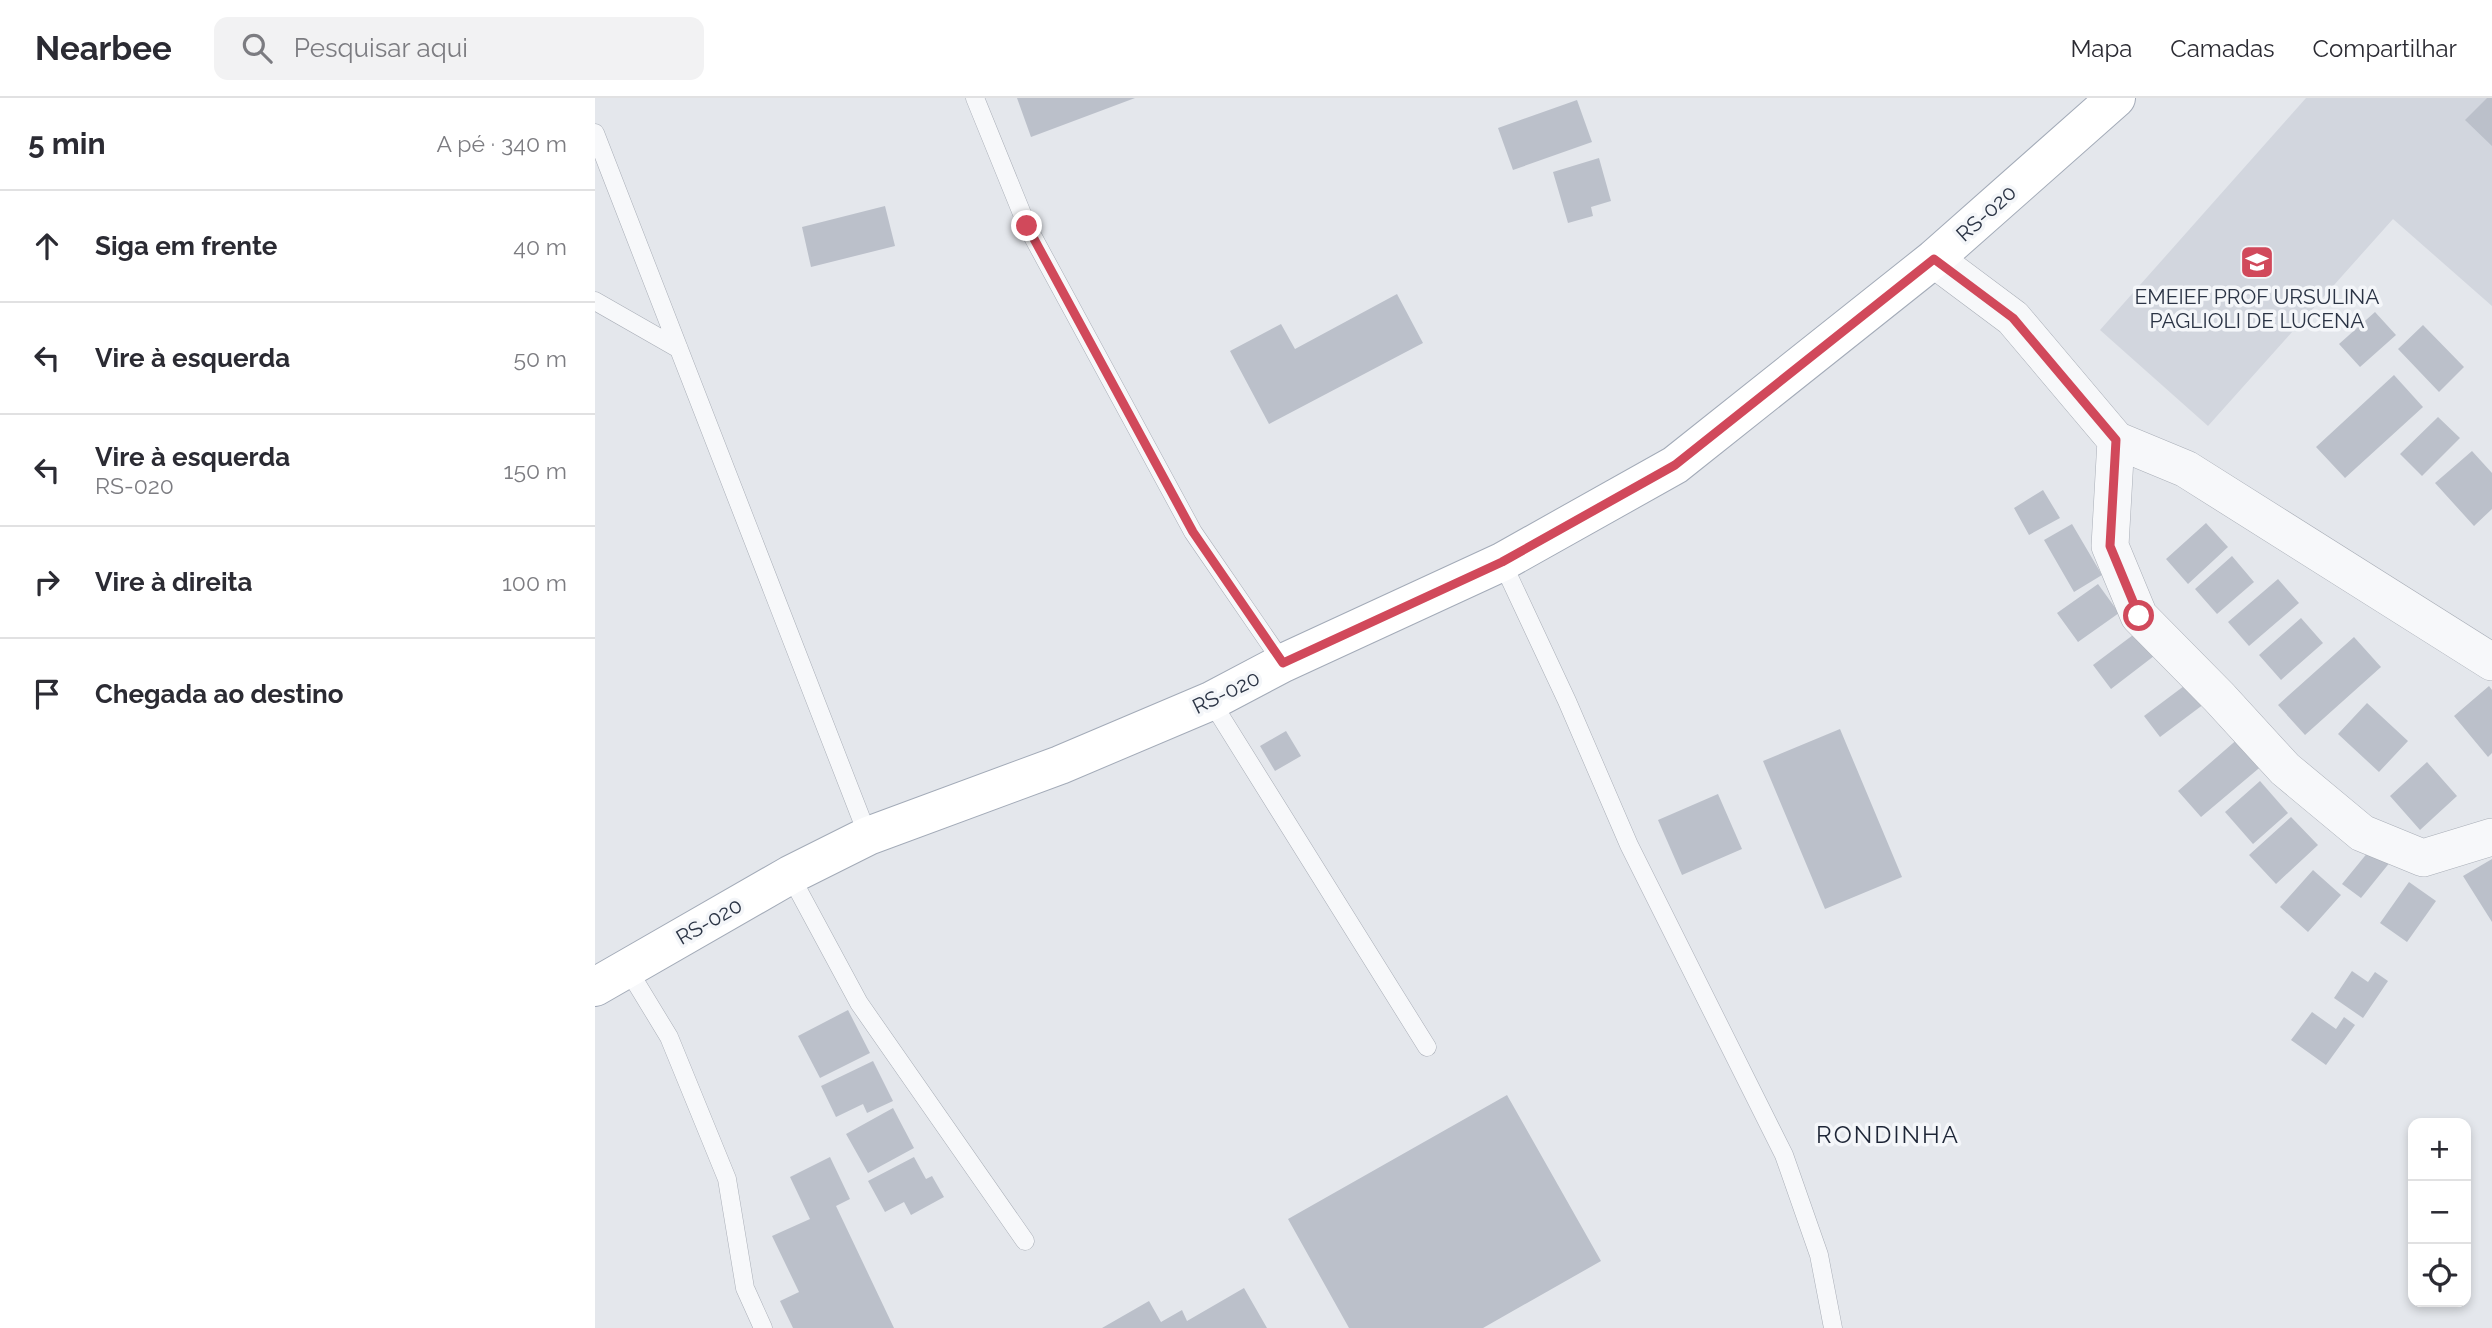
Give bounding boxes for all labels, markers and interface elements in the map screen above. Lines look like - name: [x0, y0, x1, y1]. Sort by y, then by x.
- search box: [214, 17, 704, 80]
- text: Nearbee: [35, 29, 172, 68]
- icon: search: [238, 29, 276, 67]
- text: Pesquisar aqui: [294, 33, 468, 63]
- text: Mapa: [2070, 34, 2132, 63]
- text: Camadas: [2170, 34, 2275, 63]
- text: Compartilhar: [2313, 34, 2457, 63]
- text: 5 min: [28, 126, 106, 161]
- text: A pé · 340 m: [437, 130, 567, 157]
- street label: RS-020: [1951, 180, 2021, 246]
- route end: [1011, 210, 1042, 241]
- icon: ahead: [28, 227, 66, 265]
- text: Siga em frente: [95, 231, 277, 261]
- text: 40 m: [513, 233, 567, 260]
- school or university icon: EMEIEF PROF URSULINA PAGLIOLI DE LUCENA: [2238, 243, 2276, 281]
- place label: EMEIEF PROF URSULINA PAGLIOLI DE LUCENA: [2134, 284, 2380, 333]
- icon: left: [28, 339, 66, 377]
- text: Vire à esquerda: [95, 343, 290, 373]
- text: 50 m: [513, 345, 567, 372]
- text: Vire à esquerda: [95, 442, 290, 472]
- icon: left: [28, 451, 66, 489]
- text: 150 m: [504, 457, 567, 484]
- text: RS-020: [95, 472, 174, 499]
- icon: right: [28, 563, 66, 601]
- text: Vire à direita: [95, 567, 252, 597]
- text: 100 m: [502, 569, 567, 596]
- route start: [2123, 600, 2154, 631]
- street label: RS-020: [1188, 665, 1264, 719]
- icon: arrive: [28, 675, 66, 713]
- text: Chegada ao destino: [95, 679, 344, 709]
- street label: RS-020: [672, 892, 746, 950]
- map controls: [2408, 1118, 2471, 1307]
- button: +: [2408, 1118, 2471, 1181]
- district label: RONDINHA: [1816, 1120, 1960, 1149]
- button: −: [2408, 1181, 2471, 1244]
- button: locate: [2408, 1244, 2471, 1307]

